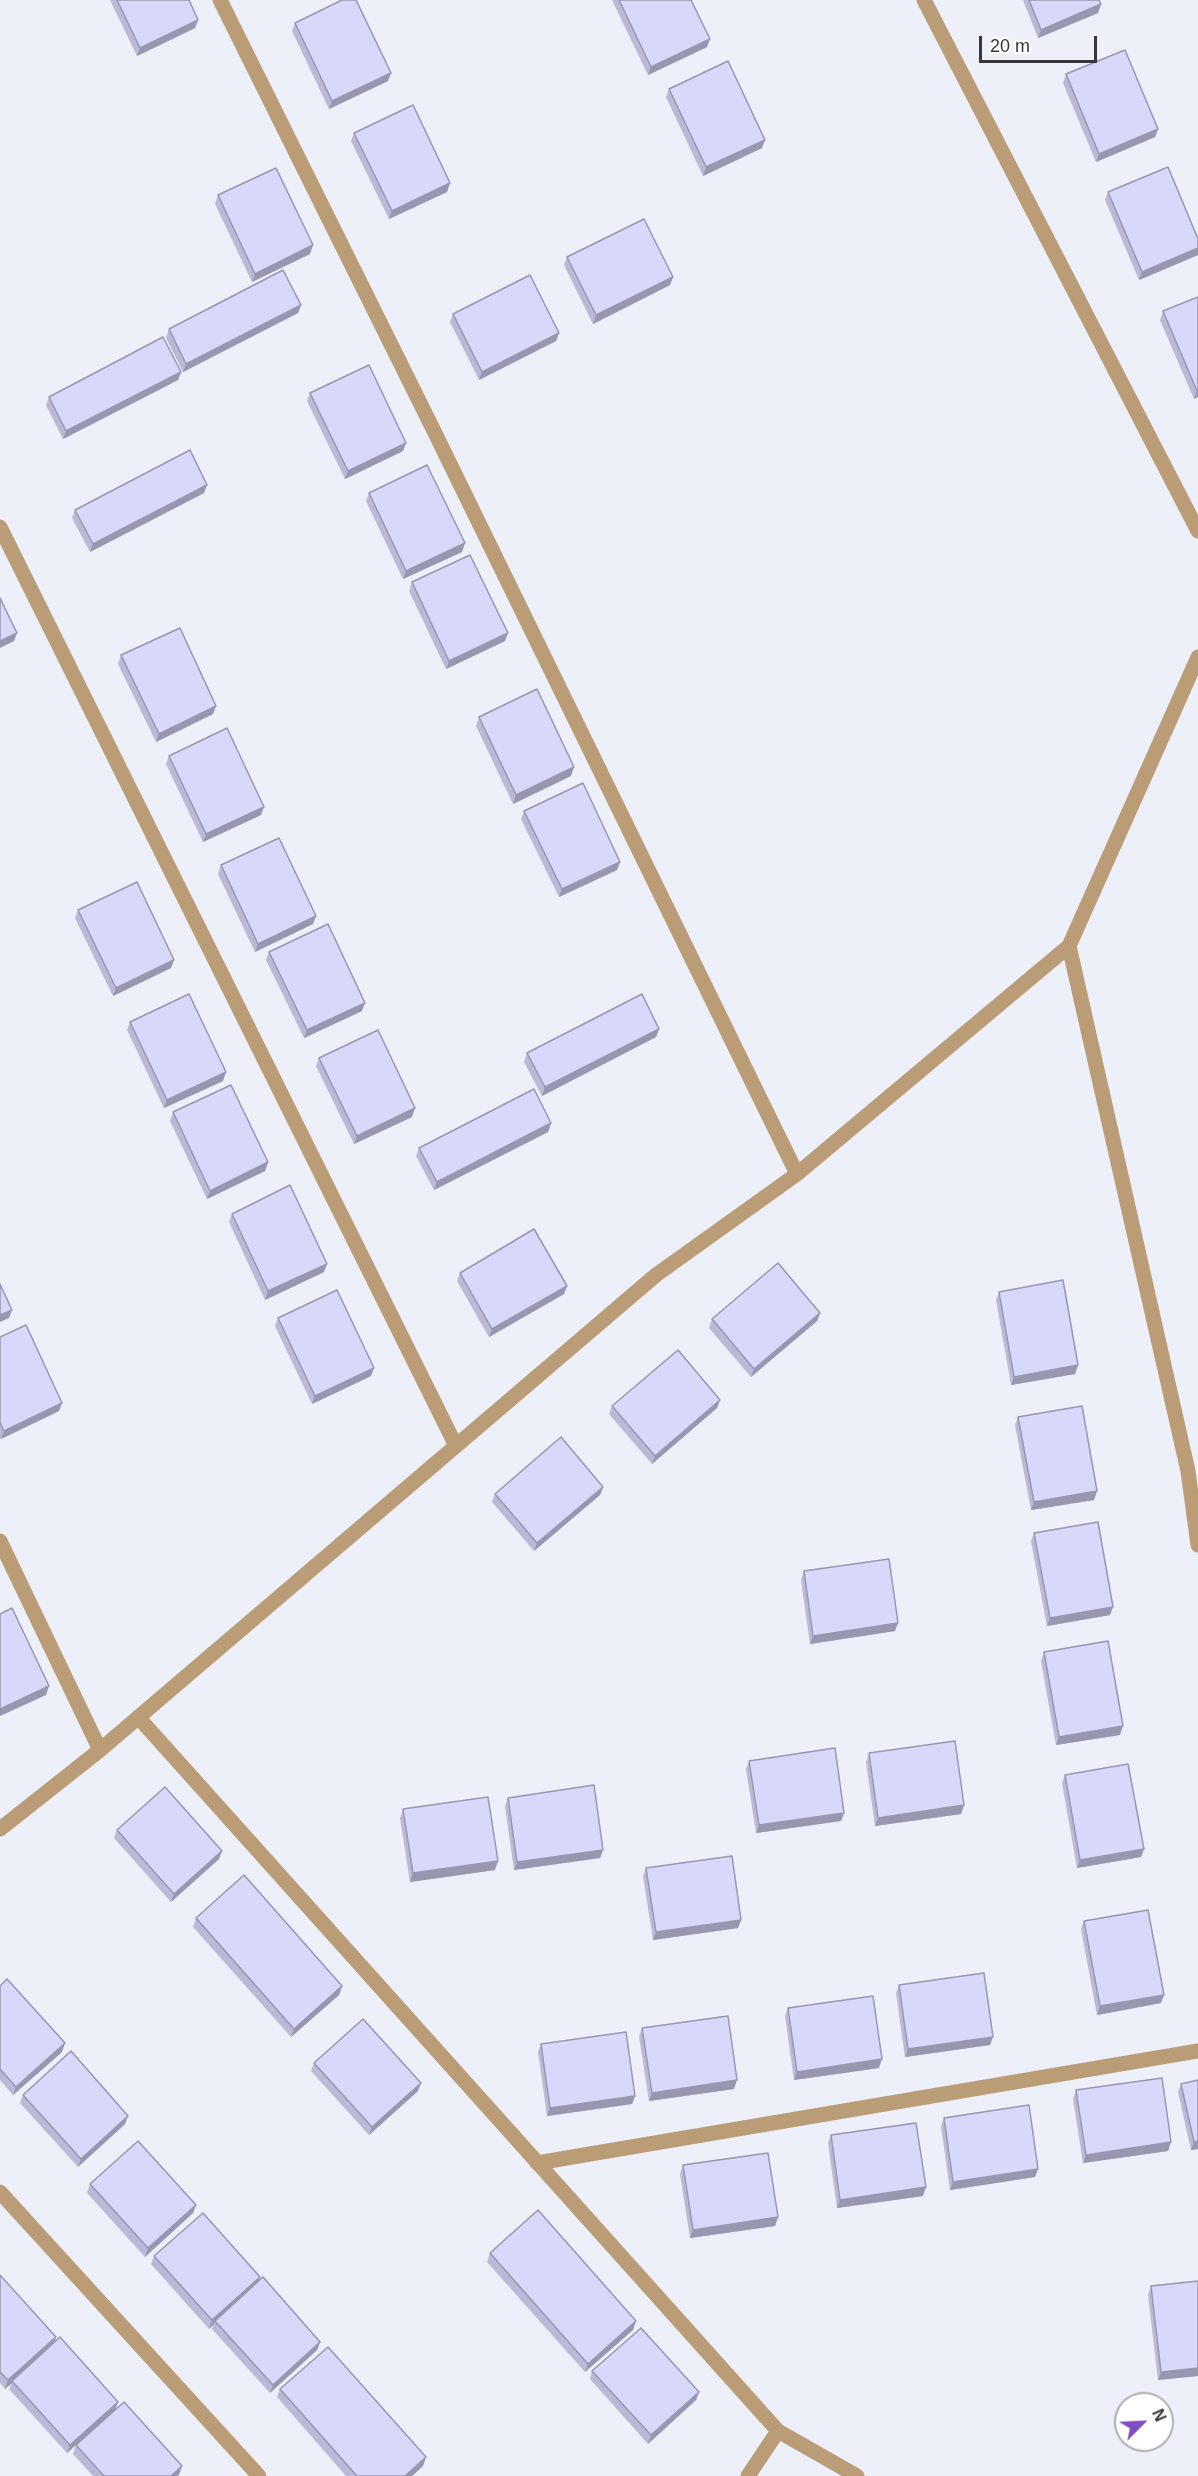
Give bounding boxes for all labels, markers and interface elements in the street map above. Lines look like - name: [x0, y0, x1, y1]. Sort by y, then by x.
- scale bar: [982, 24, 1100, 62]
- text: 20 m: [990, 36, 1030, 56]
- north arrow: [1114, 2392, 1174, 2452]
- text: N: [1149, 2407, 1169, 2424]

